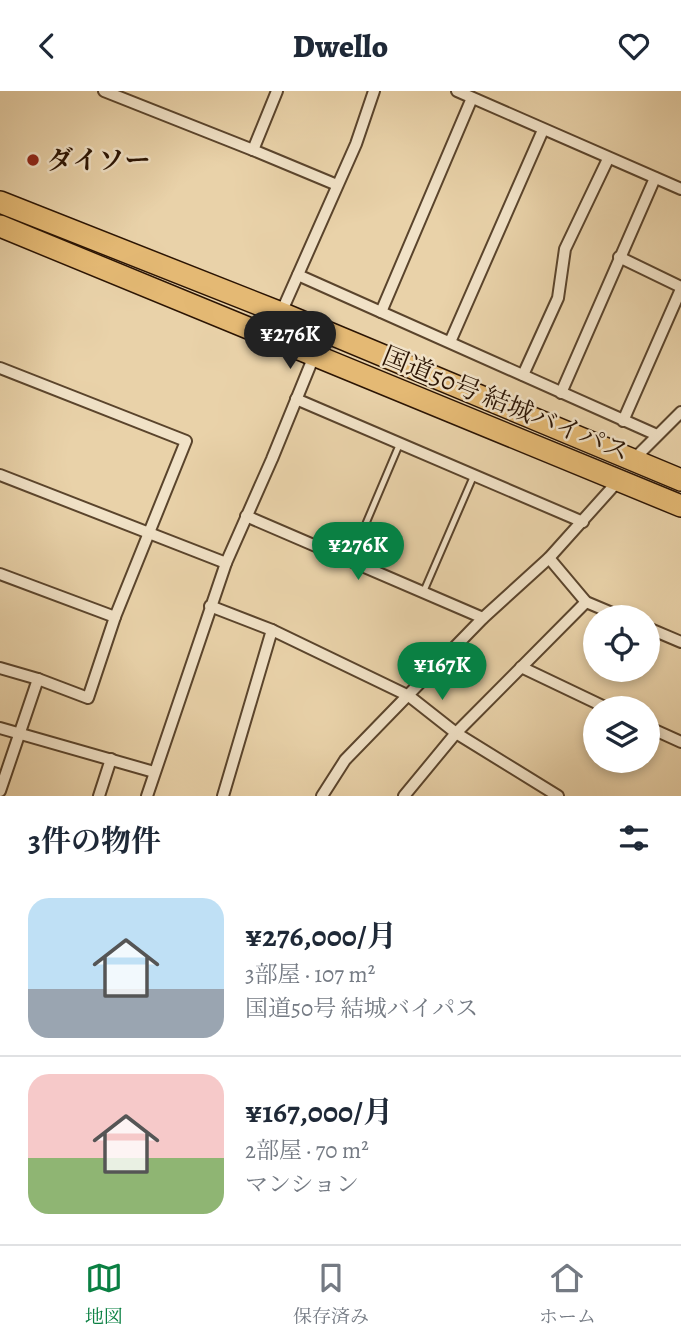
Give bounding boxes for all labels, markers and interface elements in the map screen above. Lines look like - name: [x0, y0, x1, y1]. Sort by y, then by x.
- text: Dwello: [293, 24, 388, 68]
- icon: back: [28, 27, 66, 65]
- icon: heart: [615, 27, 653, 65]
- place label: ダイソー: [47, 143, 150, 178]
- marker: ダイソー: [25, 152, 41, 168]
- pin: ¥276K: [241, 311, 339, 371]
- text: ¥276K: [260, 318, 320, 349]
- street label: 国道50号 結城バイパス: [377, 338, 635, 470]
- pin: ¥276K: [309, 523, 407, 582]
- text: ¥276K: [328, 529, 388, 560]
- map controls: [583, 605, 660, 773]
- button: locate: [583, 605, 660, 682]
- pin: ¥167K: [393, 643, 491, 702]
- text: ¥167K: [413, 649, 471, 680]
- button: layers: [583, 696, 660, 773]
- icon: filters: [615, 819, 653, 857]
- text: 3件の物件: [28, 821, 161, 861]
- text: ¥276,000/月: [245, 916, 397, 956]
- icon: home: [84, 926, 168, 1010]
- text: 3部屋 · 107 m²: [245, 959, 375, 990]
- text: 国道50号 結城バイパス: [245, 993, 478, 1024]
- text: ¥167,000/月: [245, 1092, 393, 1132]
- icon: home: [84, 1102, 168, 1186]
- text: 2部屋 · 70 m²: [245, 1135, 369, 1166]
- text: マンション: [245, 1169, 359, 1200]
- tab: 地図: [85, 1259, 123, 1330]
- tab: 保存済み: [293, 1259, 369, 1330]
- tab: ホーム: [539, 1259, 596, 1330]

